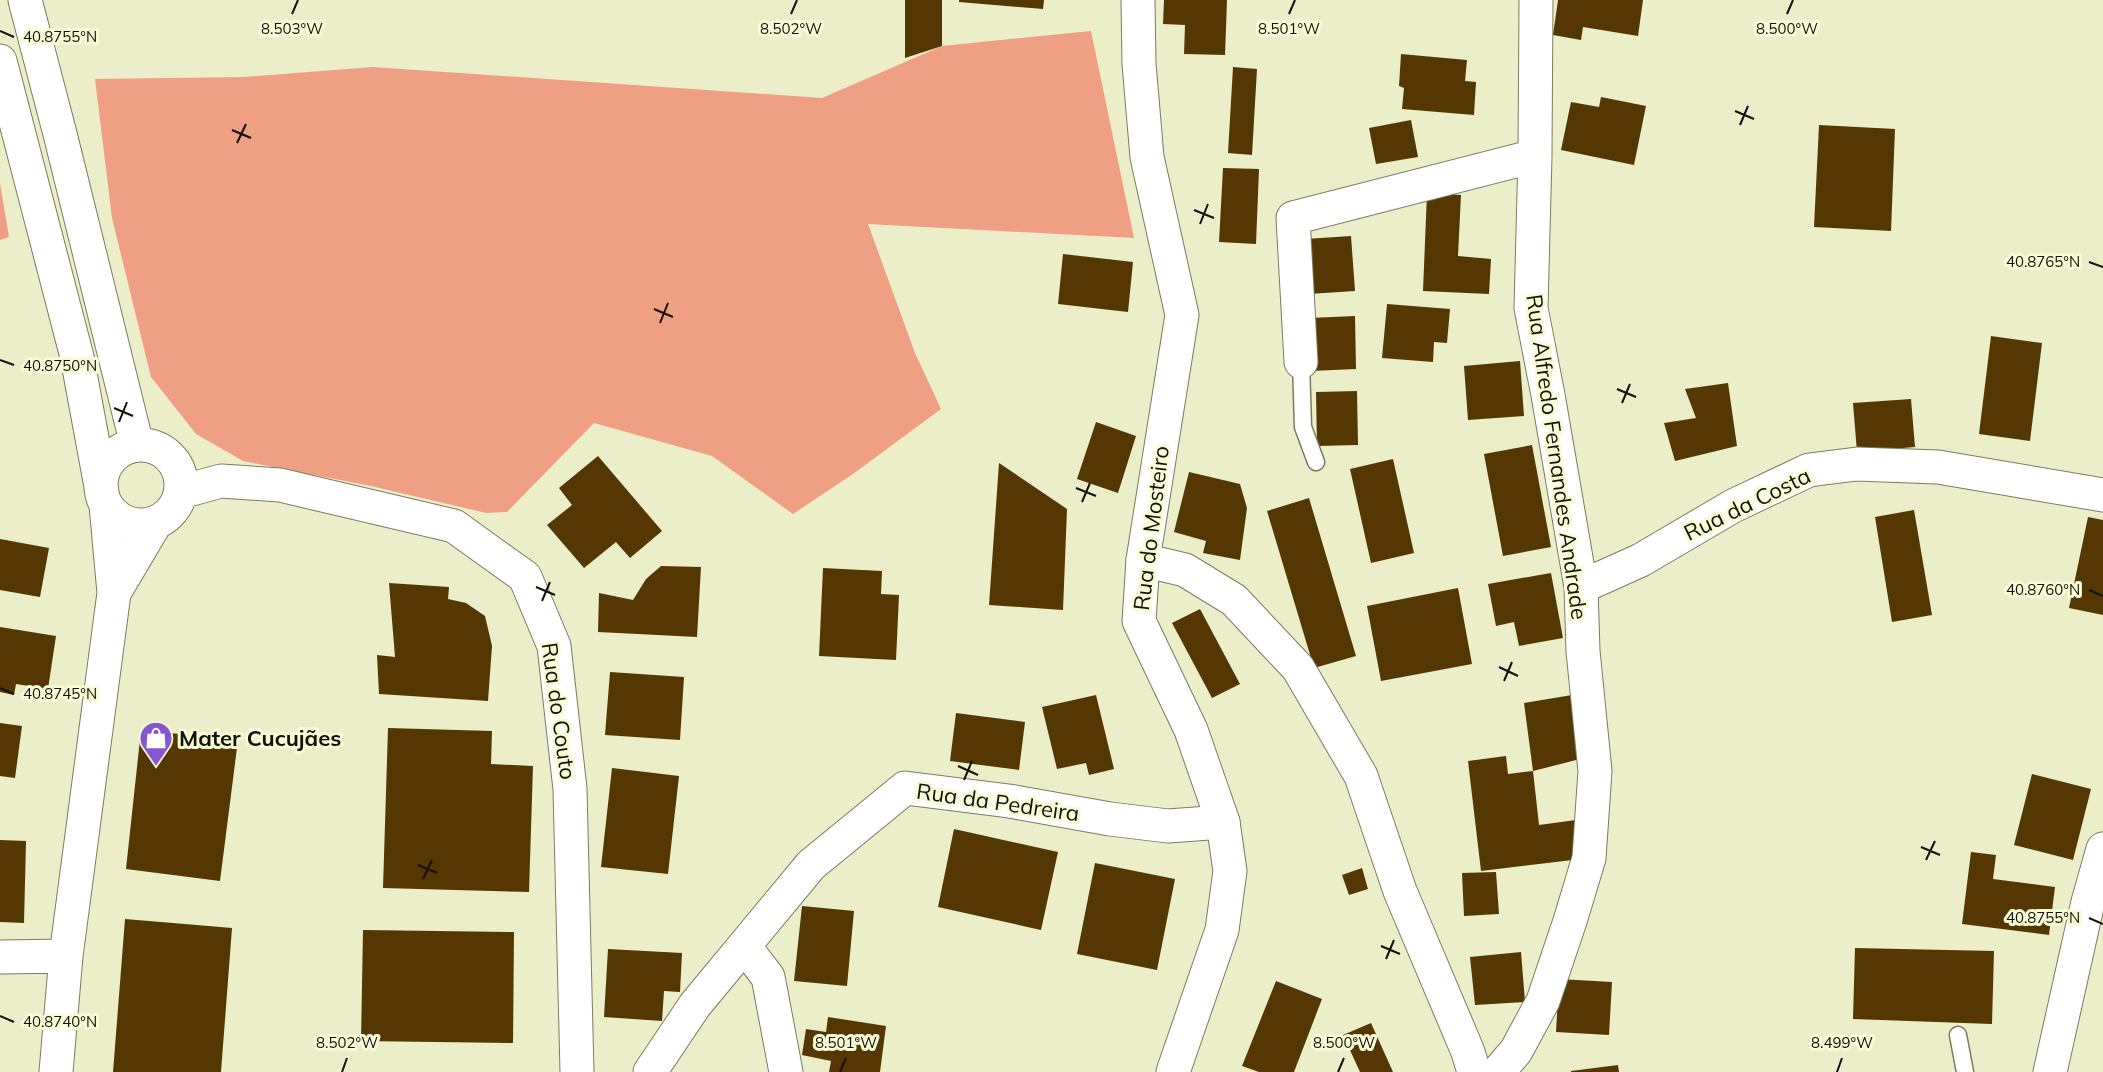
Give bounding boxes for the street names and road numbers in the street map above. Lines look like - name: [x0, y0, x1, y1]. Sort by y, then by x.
- street label: Rua Alfredo Fernandes Andrade: [1520, 293, 1594, 621]
- street label: Rua do Mosteiro: [1127, 444, 1175, 612]
- street label: Rua da Costa: [1679, 461, 1815, 547]
- street label: Rua do Couto: [536, 641, 582, 781]
- street label: Rua da Pedreira: [915, 777, 1081, 827]

